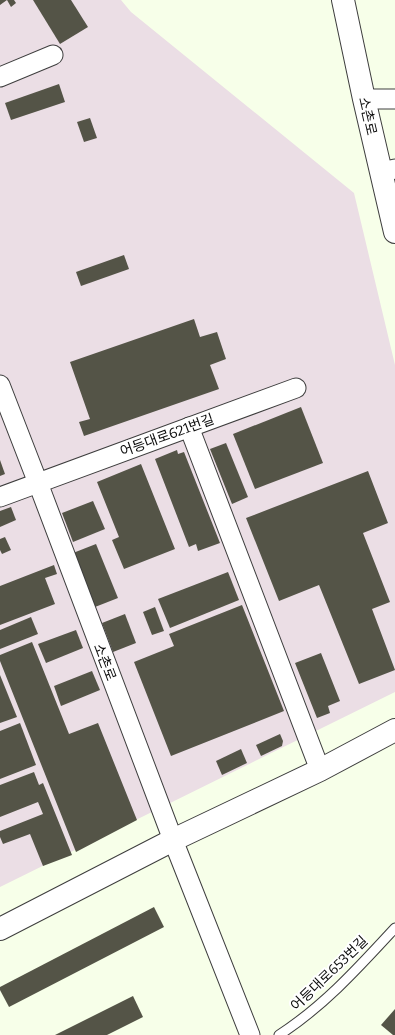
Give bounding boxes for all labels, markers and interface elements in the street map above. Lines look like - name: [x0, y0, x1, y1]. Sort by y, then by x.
- street label: 소촌로: [355, 95, 380, 137]
- street label: 어등대로621번길: [118, 411, 216, 460]
- street label: 소촌로: [90, 641, 119, 683]
- street label: 어등대로653번길: [287, 932, 371, 1014]

